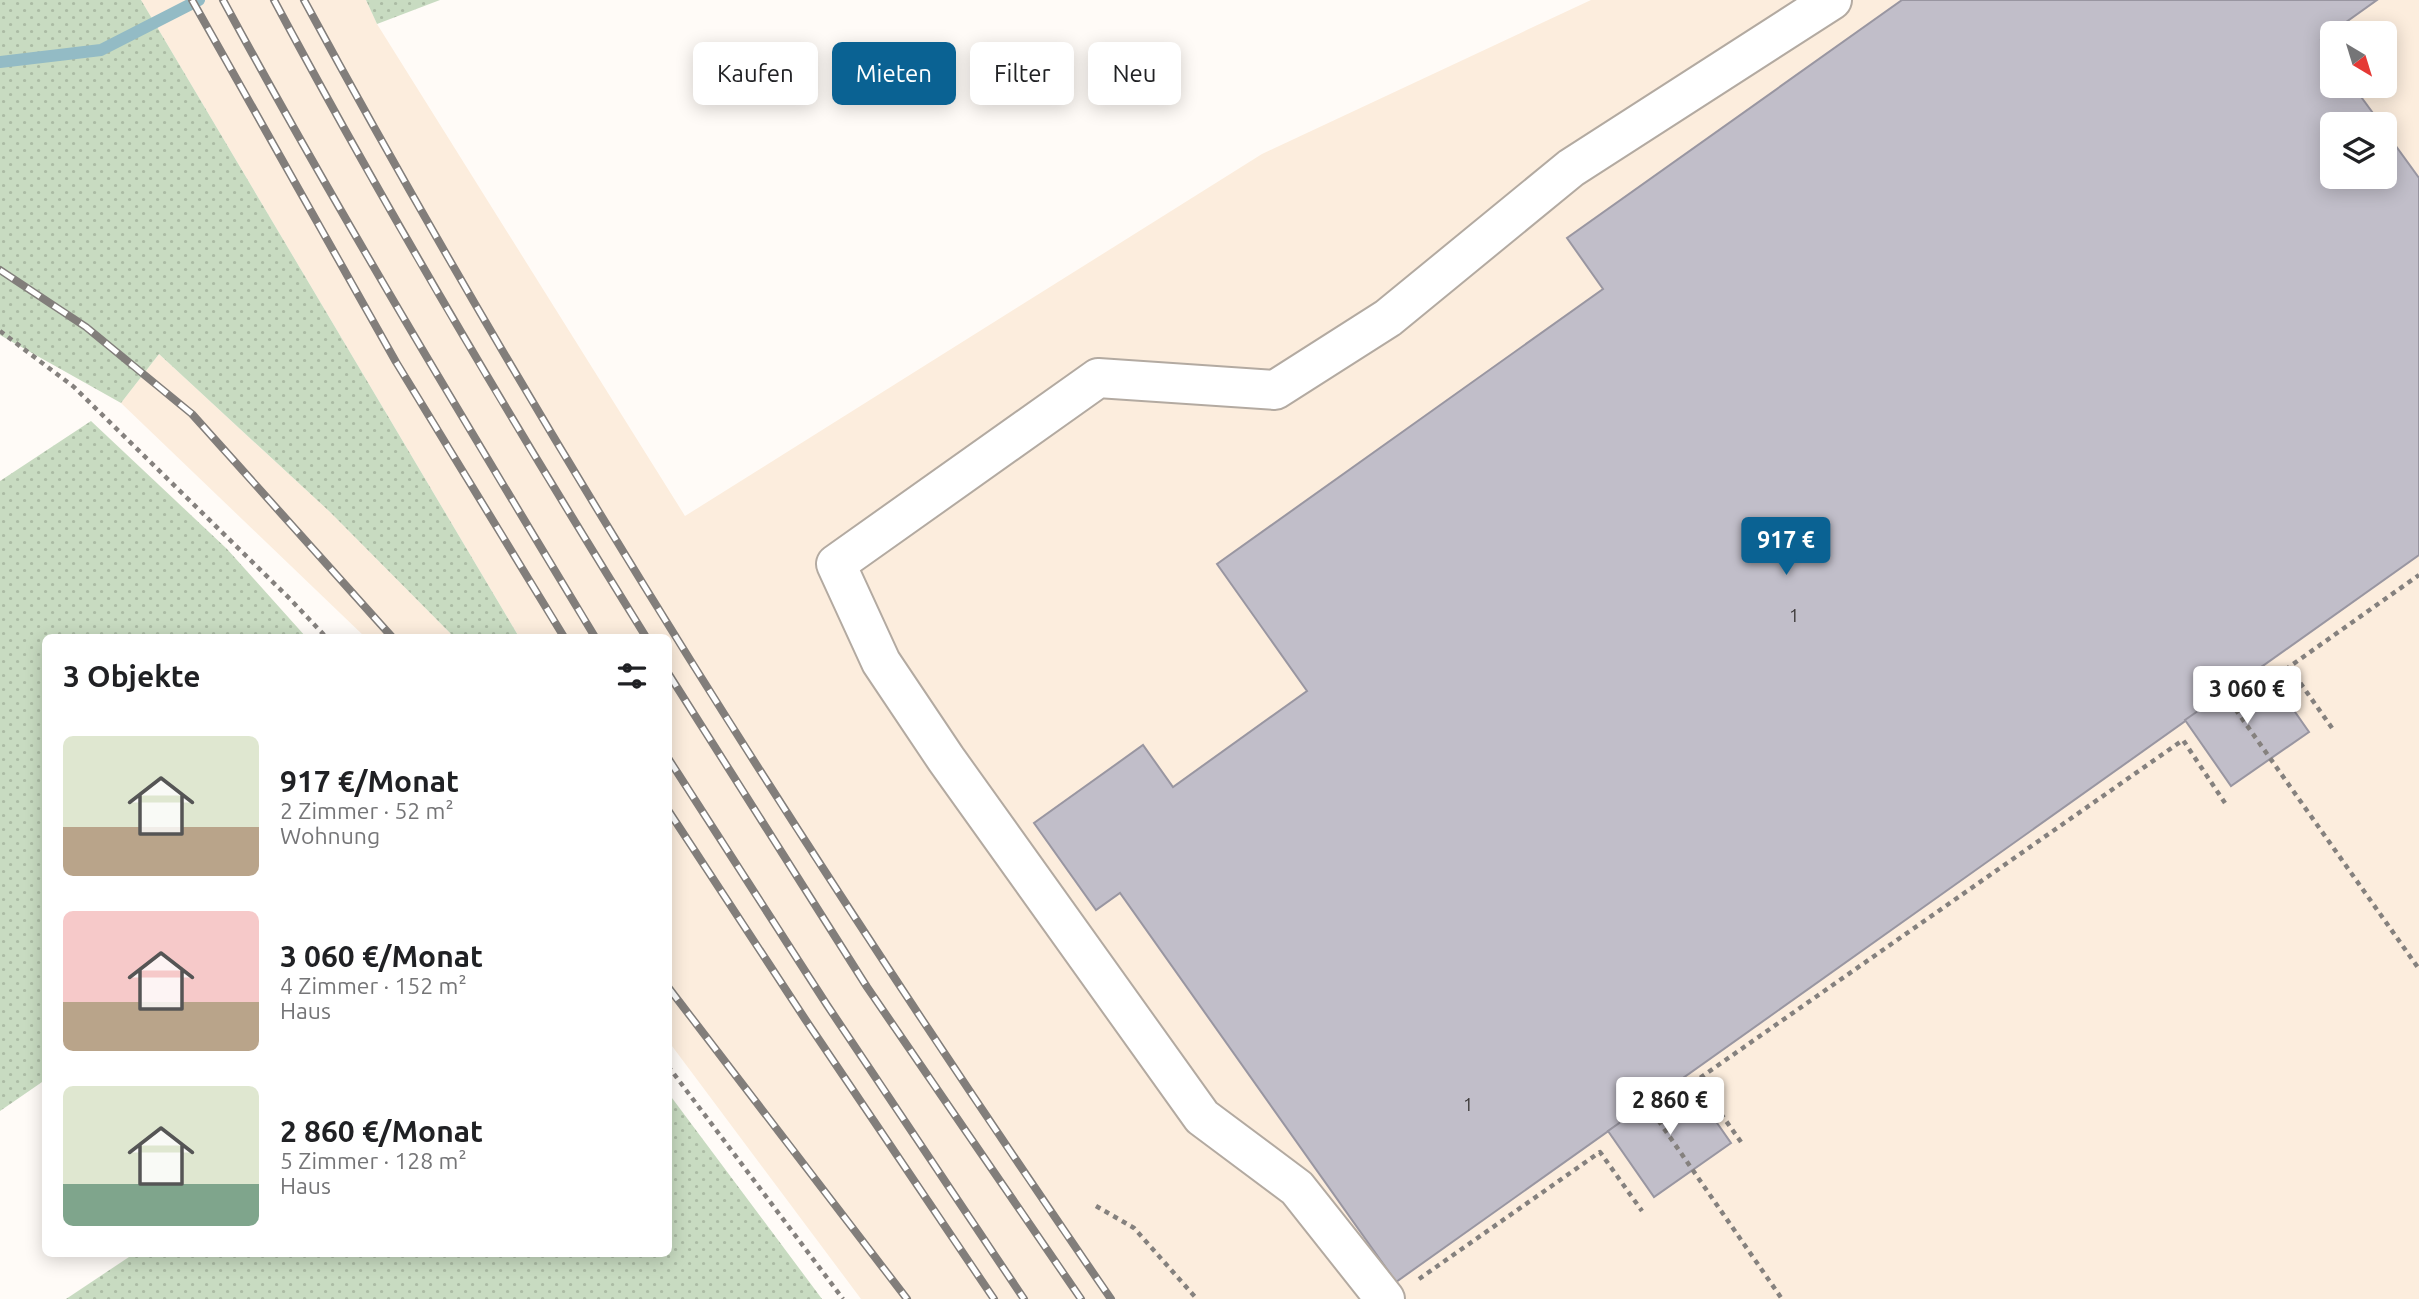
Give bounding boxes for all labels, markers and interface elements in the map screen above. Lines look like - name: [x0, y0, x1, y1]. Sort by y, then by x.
- north arrow: [2320, 21, 2398, 98]
- map controls: [2320, 21, 2397, 189]
- chip: Kaufen: [693, 42, 818, 105]
- chip: Mieten: [832, 42, 956, 105]
- chip: Filter: [970, 42, 1074, 105]
- chip: Neu: [1088, 42, 1181, 105]
- button: layers: [2320, 112, 2397, 189]
- pin: 917 €: [1737, 518, 1835, 577]
- text: 917 €: [1757, 527, 1815, 552]
- house number: 1: [1789, 605, 1799, 625]
- icon: filters: [613, 657, 651, 695]
- text: 3 Objekte: [63, 659, 201, 693]
- pin: 3 060 €: [2182, 666, 2312, 726]
- text: 3 060 €: [2209, 676, 2285, 701]
- icon: home: [119, 764, 203, 848]
- text: 917 €/Monat: [280, 764, 459, 798]
- text: 2 Zimmer · 52 m²: [280, 798, 454, 823]
- text: Wohnung: [280, 823, 380, 848]
- icon: home: [119, 939, 203, 1023]
- text: 3 060 €/Monat: [280, 939, 483, 973]
- text: 4 Zimmer · 152 m²: [280, 973, 467, 998]
- text: Haus: [280, 998, 331, 1023]
- pin: 2 860 €: [1605, 1078, 1735, 1137]
- text: 2 860 €: [1632, 1087, 1708, 1112]
- house number: 1: [1463, 1094, 1473, 1114]
- icon: home: [119, 1114, 203, 1198]
- text: 2 860 €/Monat: [280, 1114, 483, 1148]
- text: 5 Zimmer · 128 m²: [280, 1148, 467, 1173]
- text: Haus: [280, 1173, 331, 1198]

